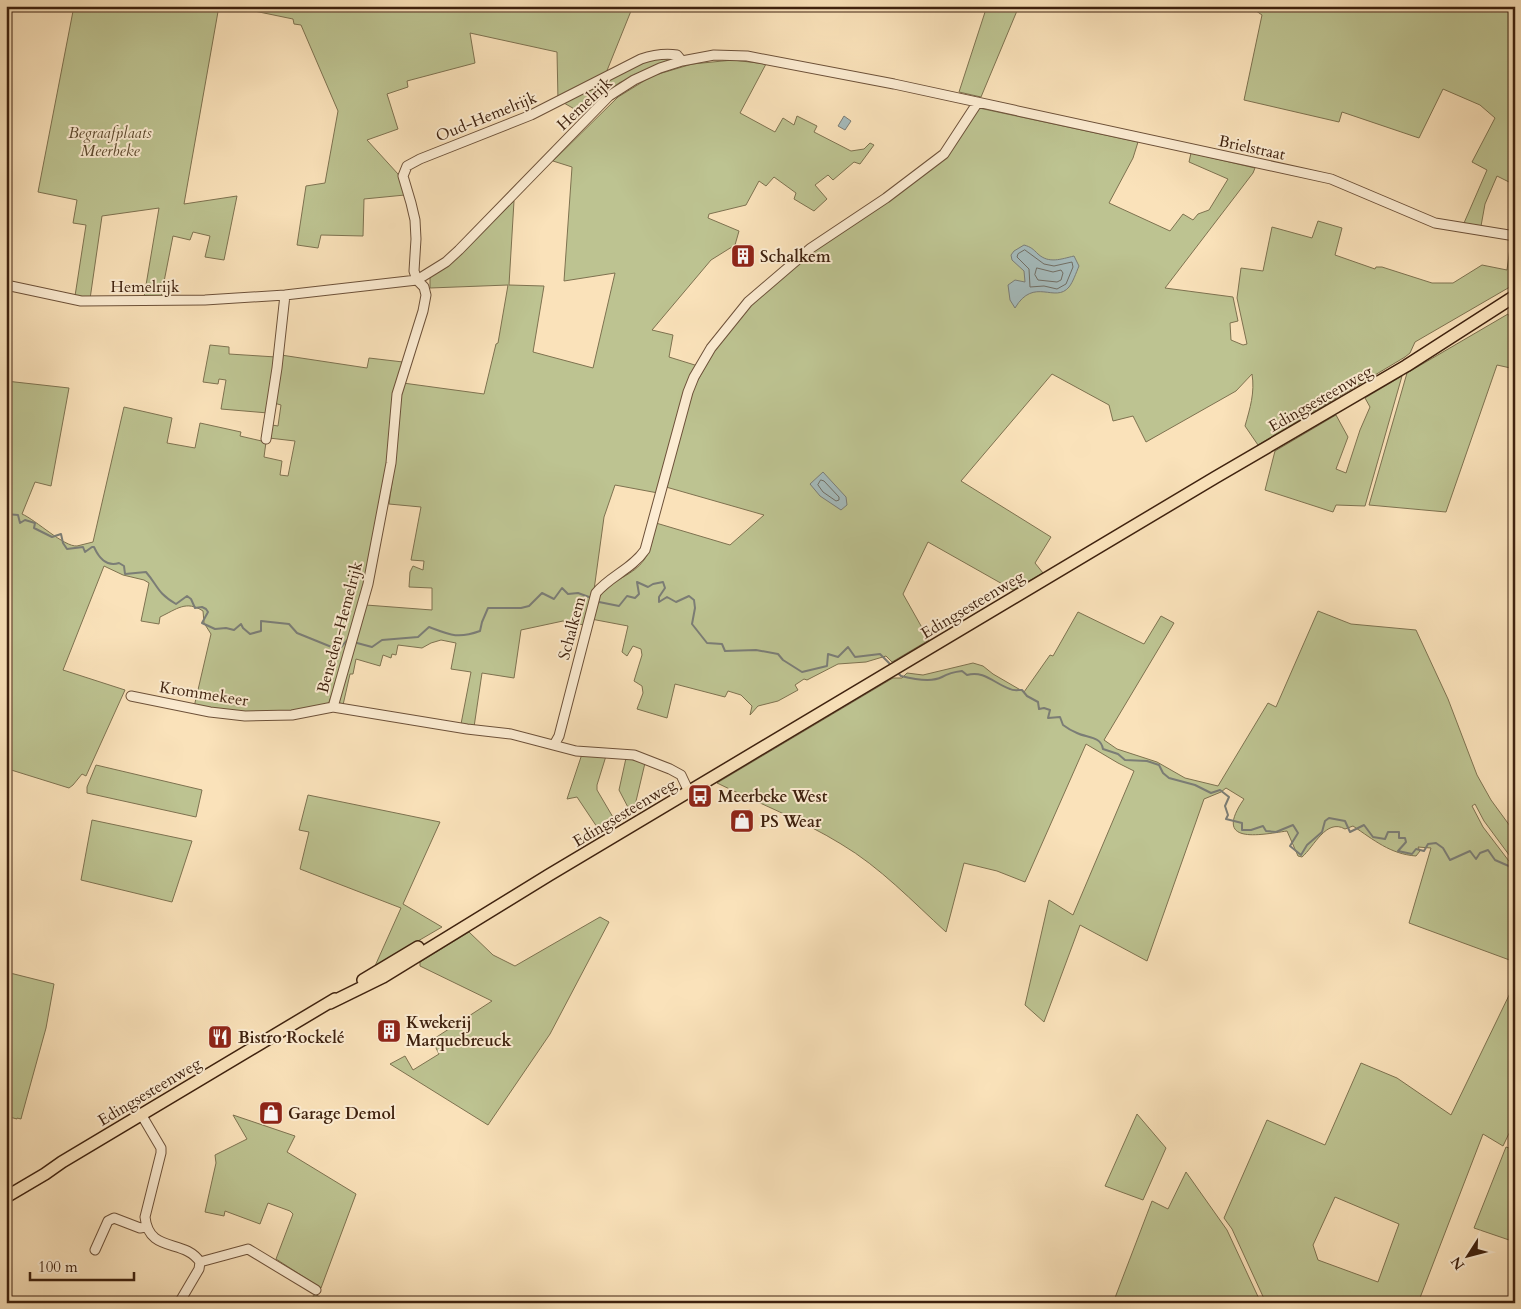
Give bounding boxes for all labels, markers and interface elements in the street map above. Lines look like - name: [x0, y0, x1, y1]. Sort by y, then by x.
- street label: Hemelrijk: [552, 72, 618, 135]
- street label: Oud-Hemelrijk: [433, 86, 541, 147]
- park label: Begraafplaats Meerbeke: [68, 122, 152, 162]
- street label: Brielstraat: [1216, 130, 1287, 166]
- building icon: Schalkem: [730, 243, 756, 269]
- place label: Schalkem: [760, 246, 831, 268]
- street label: Hemelrijk: [111, 276, 180, 298]
- street label: Edingsesteenweg: [1264, 360, 1377, 438]
- street label: Beneden-Hemelrijk: [312, 559, 368, 696]
- street label: Edingsesteenweg: [917, 565, 1028, 644]
- street label: Schalkem: [553, 594, 591, 662]
- street label: Krommekeer: [158, 676, 250, 712]
- street label: Edingsesteenweg: [569, 773, 680, 852]
- bus stop icon: Meerbeke West: [687, 783, 713, 809]
- place label: Meerbeke West: [718, 786, 828, 808]
- shop icon: PS Wear: [729, 808, 755, 834]
- place label: PS Wear: [760, 811, 822, 833]
- place label: Kwekerij Marquebreuck: [406, 1012, 511, 1052]
- building icon: Kwekerij Marquebreuck: [376, 1018, 402, 1044]
- restaurant icon: Bistro Rockelé: [207, 1024, 233, 1050]
- place label: Bistro Rockelé: [238, 1027, 345, 1049]
- street label: Edingsesteenweg: [94, 1052, 205, 1131]
- shop icon: Garage Demol: [258, 1100, 284, 1126]
- place label: Garage Demol: [288, 1103, 396, 1125]
- north arrow: [1444, 1232, 1494, 1282]
- scale bar: [30, 1249, 134, 1281]
- text: N: [1447, 1253, 1469, 1274]
- text: 100 m: [38, 1257, 78, 1277]

